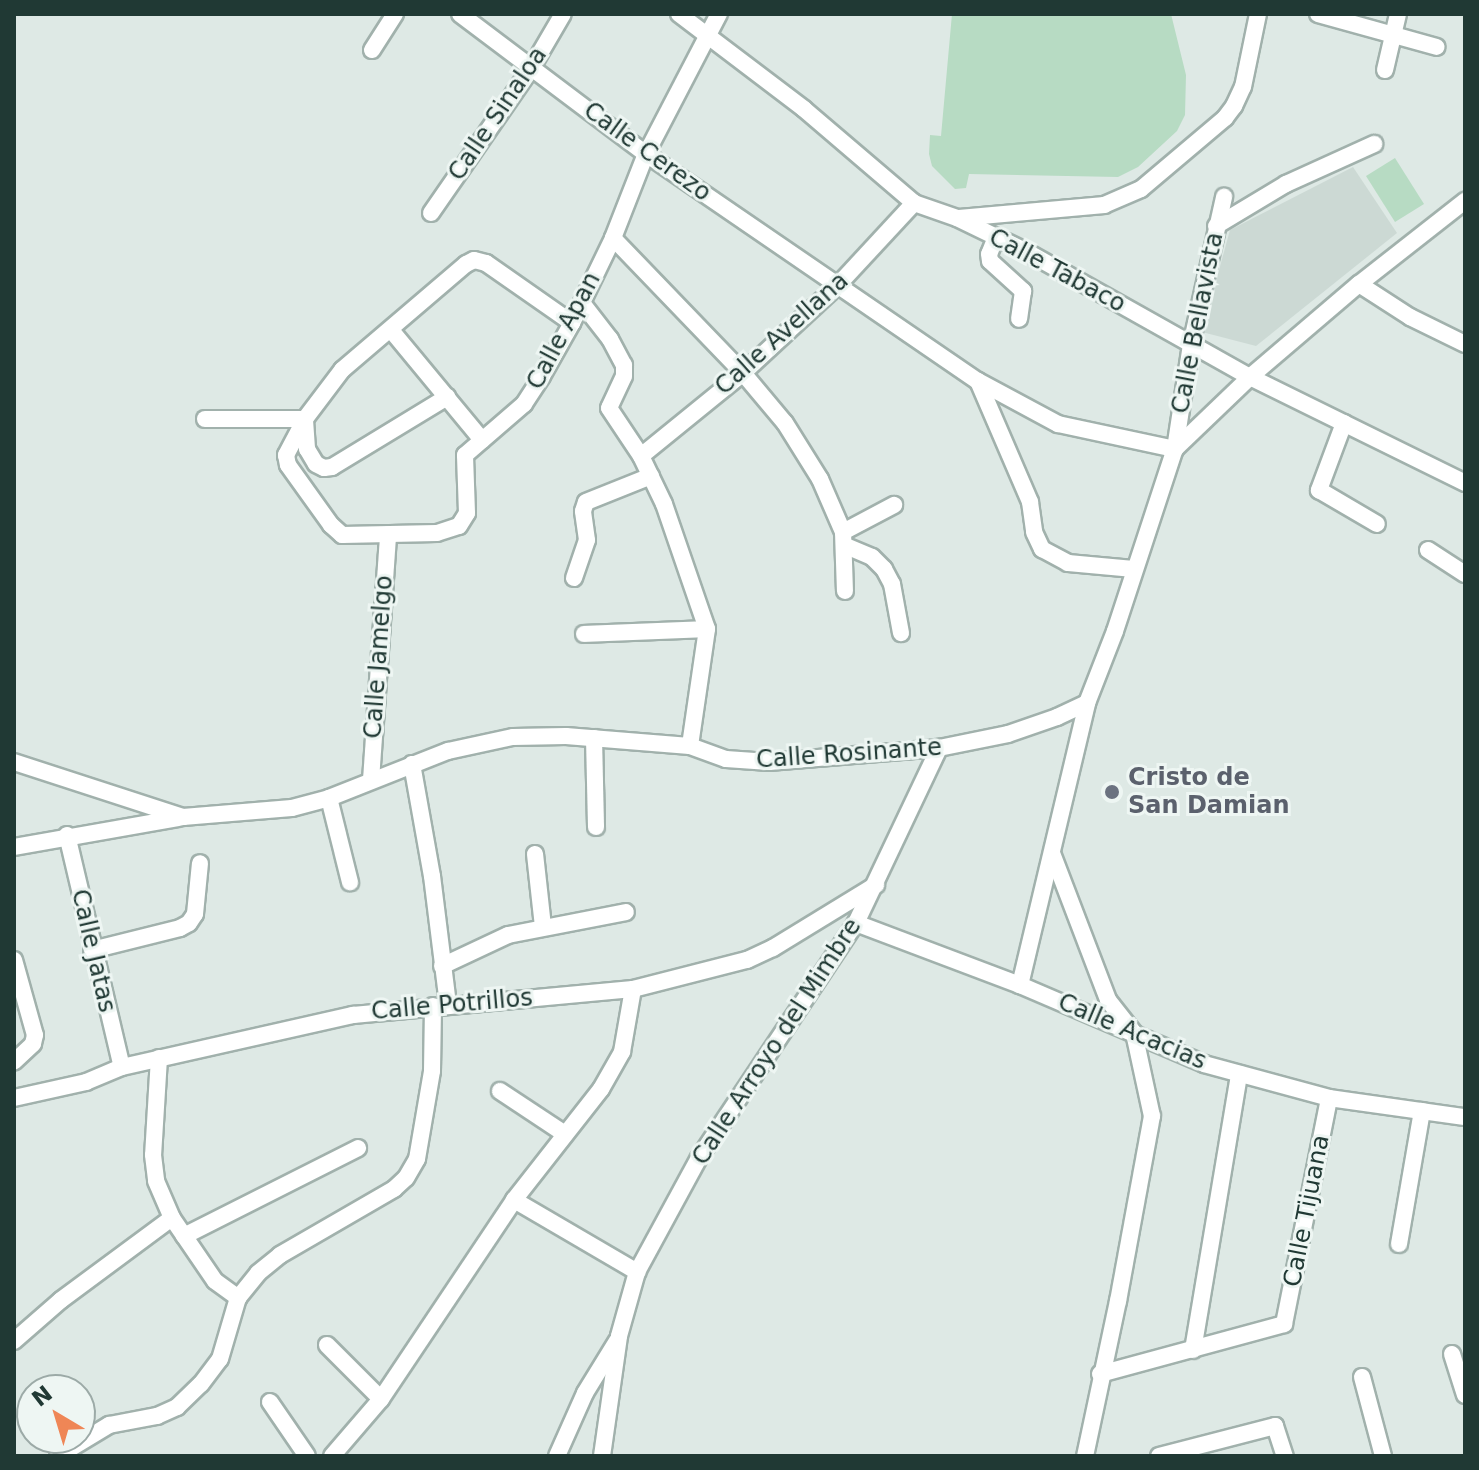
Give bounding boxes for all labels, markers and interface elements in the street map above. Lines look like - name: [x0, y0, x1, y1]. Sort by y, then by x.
- street label: Calle Sinaloa: [443, 42, 553, 186]
- street label: Calle Cerezo: [578, 96, 716, 208]
- street label: Calle Tabaco: [984, 223, 1130, 319]
- street label: Calle Bellavista: [1166, 230, 1230, 416]
- street label: Calle Apan: [521, 267, 607, 395]
- street label: Calle Avellana: [710, 267, 854, 401]
- street label: Calle Jamelgo: [359, 574, 399, 740]
- street label: Calle Rosinante: [755, 733, 943, 775]
- place label: Cristo de San Damian: [1128, 764, 1290, 820]
- marker: Cristo de San Damian: [1103, 783, 1121, 801]
- street label: Calle Jatas: [65, 887, 121, 1015]
- street label: Calle Arroyo del Mimbre: [686, 913, 868, 1171]
- street label: Calle Potrillos: [370, 984, 534, 1026]
- street label: Calle Acacias: [1054, 988, 1210, 1076]
- street label: Calle Tijuana: [1278, 1133, 1336, 1289]
- north arrow: [16, 1374, 96, 1454]
- text: N: [27, 1381, 57, 1412]

